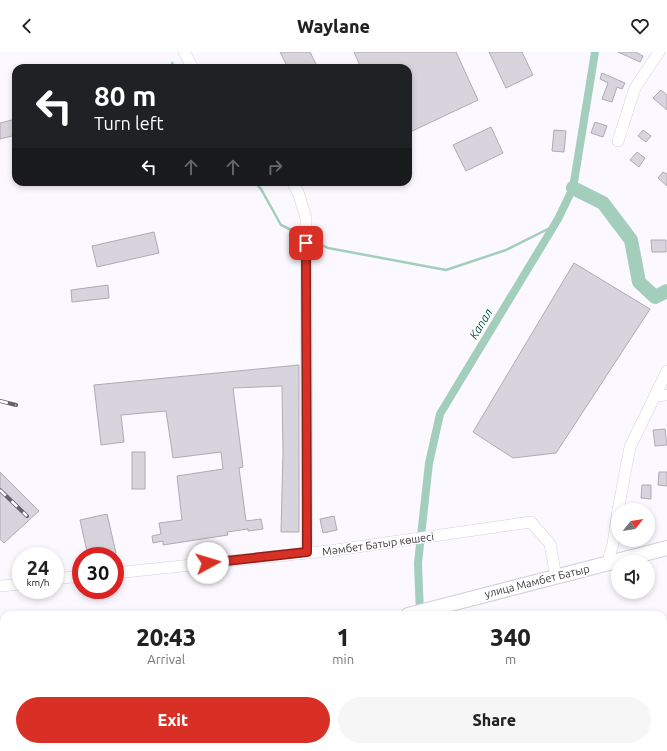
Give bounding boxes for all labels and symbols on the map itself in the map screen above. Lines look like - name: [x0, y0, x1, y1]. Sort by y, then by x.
- pin: [289, 226, 323, 260]
- water label: Капал: [466, 306, 495, 341]
- north arrow: [611, 503, 655, 547]
- street label: Мәмбет Батыр көшесі: [321, 530, 435, 558]
- position arrow: [187, 542, 229, 584]
- speed limit sign: 30: [72, 547, 124, 599]
- street label: улица Мамбет Батыр: [483, 562, 591, 600]

